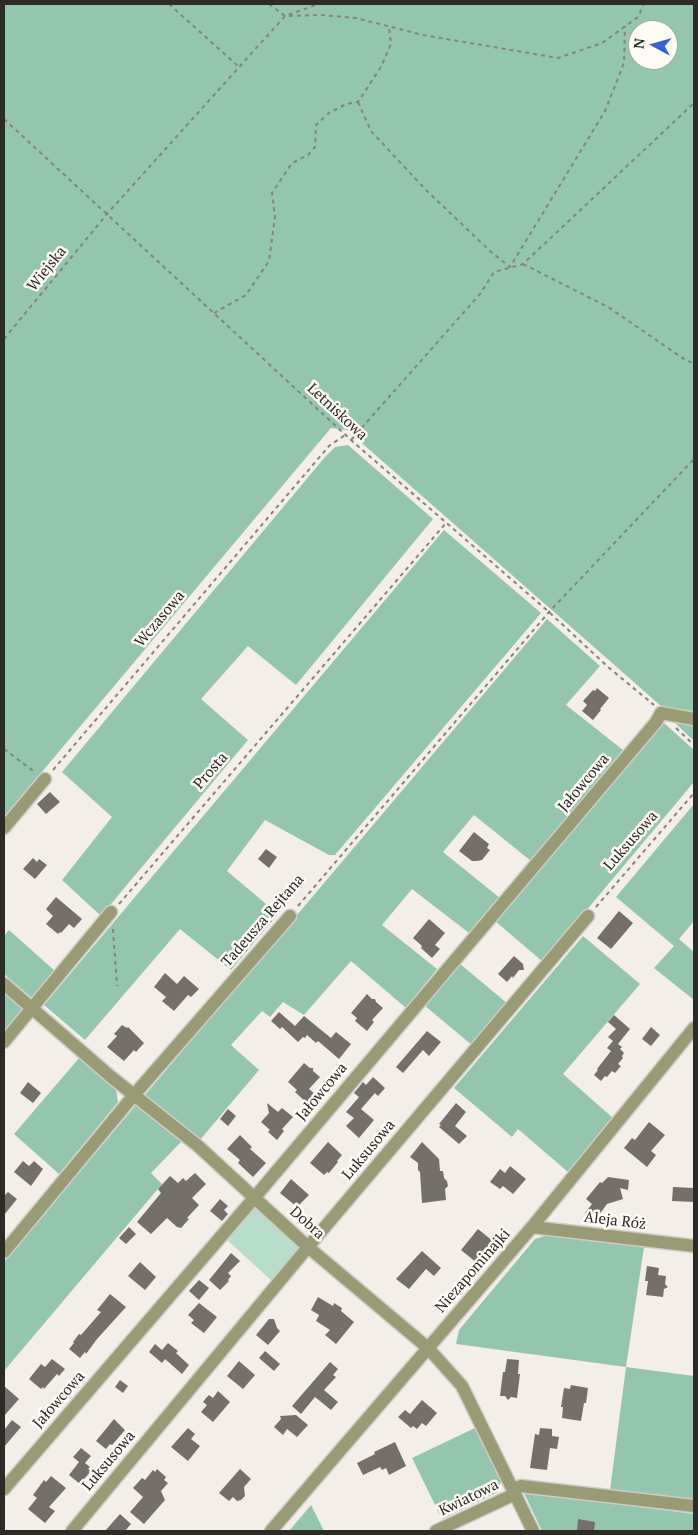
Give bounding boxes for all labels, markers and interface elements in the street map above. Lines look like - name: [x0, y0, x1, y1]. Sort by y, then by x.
- north arrow: [628, 20, 678, 70]
- text: N: [629, 37, 649, 50]
- street label: Wiejska: [24, 243, 70, 295]
- street label: Letniskowa: [303, 380, 371, 444]
- street label: Wczasowa: [131, 587, 189, 651]
- street label: Prosta: [190, 749, 232, 793]
- street label: Jałowcowa: [555, 750, 613, 816]
- street label: Luksusowa: [600, 808, 662, 874]
- street label: Tadeusza Rejtana: [218, 871, 308, 971]
- street label: Jałowcowa: [293, 1059, 351, 1125]
- street label: Luksusowa: [339, 1116, 399, 1184]
- street label: Dobra: [286, 1203, 328, 1243]
- street label: Aleja Róż: [583, 1208, 647, 1234]
- street label: Niezapominajki: [432, 1225, 514, 1317]
- street label: Jałowcowa: [29, 1368, 89, 1432]
- street label: Luksusowa: [79, 1427, 139, 1495]
- street label: Kwiatowa: [436, 1476, 502, 1520]

